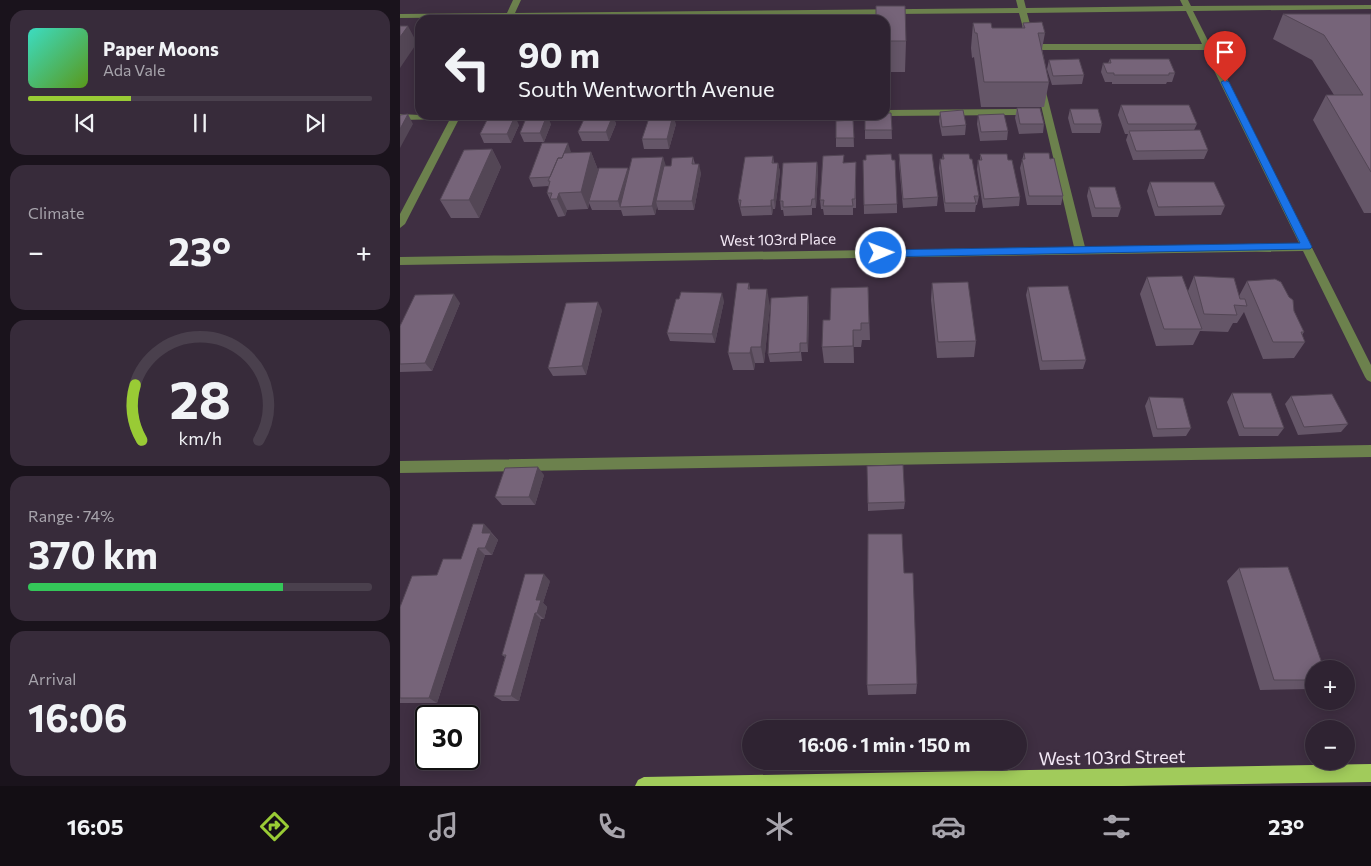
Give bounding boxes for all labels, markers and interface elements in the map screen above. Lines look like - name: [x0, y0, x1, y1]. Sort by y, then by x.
- pin: [1204, 31, 1246, 82]
- text: 90 m: [518, 32, 600, 75]
- icon: left: [435, 35, 500, 100]
- text: Paper Moons: [103, 37, 219, 60]
- icon: arrive: [1211, 38, 1239, 66]
- text: Ada Vale: [103, 60, 165, 79]
- text: South Wentworth Avenue: [518, 75, 775, 102]
- icon: previous: [71, 109, 99, 137]
- icon: pause: [186, 109, 214, 137]
- icon: next: [301, 109, 329, 137]
- text: Climate: [28, 203, 84, 222]
- position arrow: [854, 226, 906, 278]
- text: 23°: [168, 227, 231, 274]
- street label: West 103rd Place: [720, 229, 836, 249]
- text: −: [28, 234, 44, 268]
- text: +: [356, 234, 372, 268]
- text: 28: [169, 366, 231, 430]
- text: km/h: [178, 427, 222, 449]
- text: Range · 74%: [28, 506, 114, 525]
- text: 370 km: [28, 530, 158, 577]
- map controls: [1305, 660, 1355, 770]
- button: +: [1305, 660, 1355, 710]
- text: Arrival: [28, 669, 76, 688]
- text: 16:06: [28, 693, 127, 740]
- speed limit sign: 30: [415, 705, 480, 770]
- button: −: [1305, 720, 1355, 770]
- text: 16:06 · 1 min · 150 m: [799, 733, 970, 756]
- street label: West 103rd Street: [1038, 745, 1186, 769]
- icon: directions: [257, 809, 292, 844]
- icon: music: [426, 809, 461, 844]
- icon: phone: [594, 809, 629, 844]
- icon: climate: [762, 809, 797, 844]
- icon: car: [931, 809, 966, 844]
- icon: filters: [1099, 809, 1134, 844]
- text: 16:05: [67, 813, 124, 840]
- text: 23°: [1268, 813, 1304, 840]

